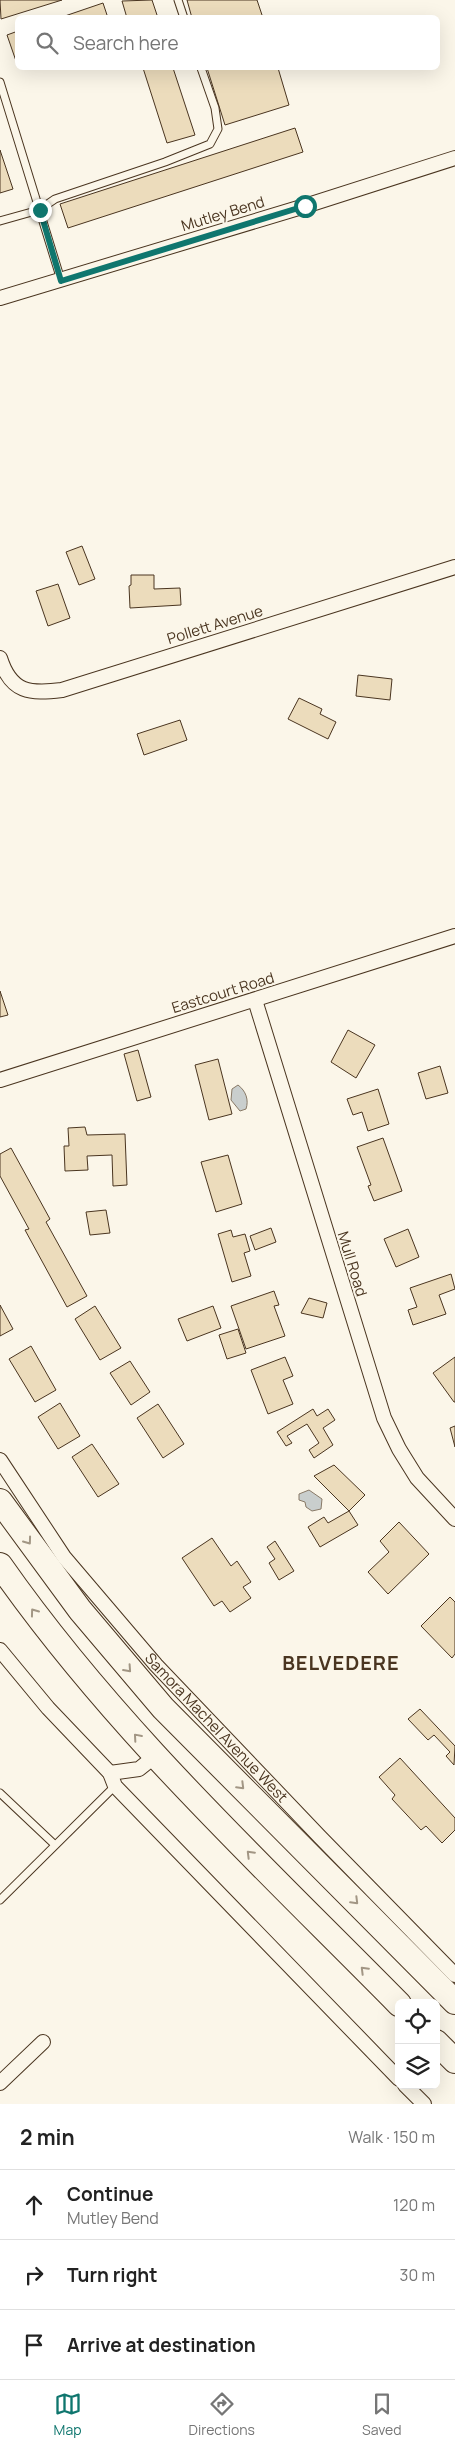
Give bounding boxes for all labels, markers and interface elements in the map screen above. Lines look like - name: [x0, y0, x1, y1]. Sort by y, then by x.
- search box: [15, 15, 440, 70]
- icon: search: [33, 29, 61, 57]
- text: Search here: [73, 30, 179, 56]
- street label: Mutley Bend: [179, 191, 267, 236]
- route start: [294, 195, 317, 218]
- route end: [29, 199, 52, 222]
- street label: Pollett Avenue: [164, 600, 266, 649]
- street label: Eastcourt Road: [169, 967, 277, 1018]
- street label: Mull Road: [333, 1229, 372, 1299]
- one-way arrow: [22, 1535, 31, 1545]
- one-way arrow: [31, 1608, 40, 1618]
- street label: Samora Machel Avenue West: [140, 1648, 293, 1807]
- district label: BELVEDERE: [282, 1649, 400, 1676]
- one-way arrow: [122, 1663, 131, 1672]
- one-way arrow: [134, 1734, 143, 1743]
- one-way arrow: [235, 1780, 244, 1789]
- one-way arrow: [247, 1851, 256, 1860]
- one-way arrow: [349, 1895, 358, 1904]
- one-way arrow: [361, 1966, 370, 1975]
- map controls: [395, 1999, 440, 2089]
- button: locate: [395, 1999, 440, 2044]
- button: layers: [395, 2044, 440, 2089]
- text: 2 min: [20, 2123, 75, 2151]
- text: Walk · 150 m: [348, 2126, 435, 2148]
- text: Continue: [67, 2181, 153, 2207]
- icon: ahead: [20, 2191, 48, 2219]
- text: 120 m: [393, 2194, 435, 2216]
- text: Mutley Bend: [67, 2207, 159, 2229]
- icon: right: [20, 2261, 48, 2289]
- text: Turn right: [67, 2262, 157, 2288]
- text: 30 m: [400, 2264, 435, 2286]
- icon: arrive: [20, 2331, 48, 2359]
- text: Arrive at destination: [67, 2332, 256, 2358]
- tab: Map: [54, 2390, 82, 2439]
- tab: Directions: [189, 2390, 255, 2439]
- tab: Saved: [362, 2390, 401, 2439]

